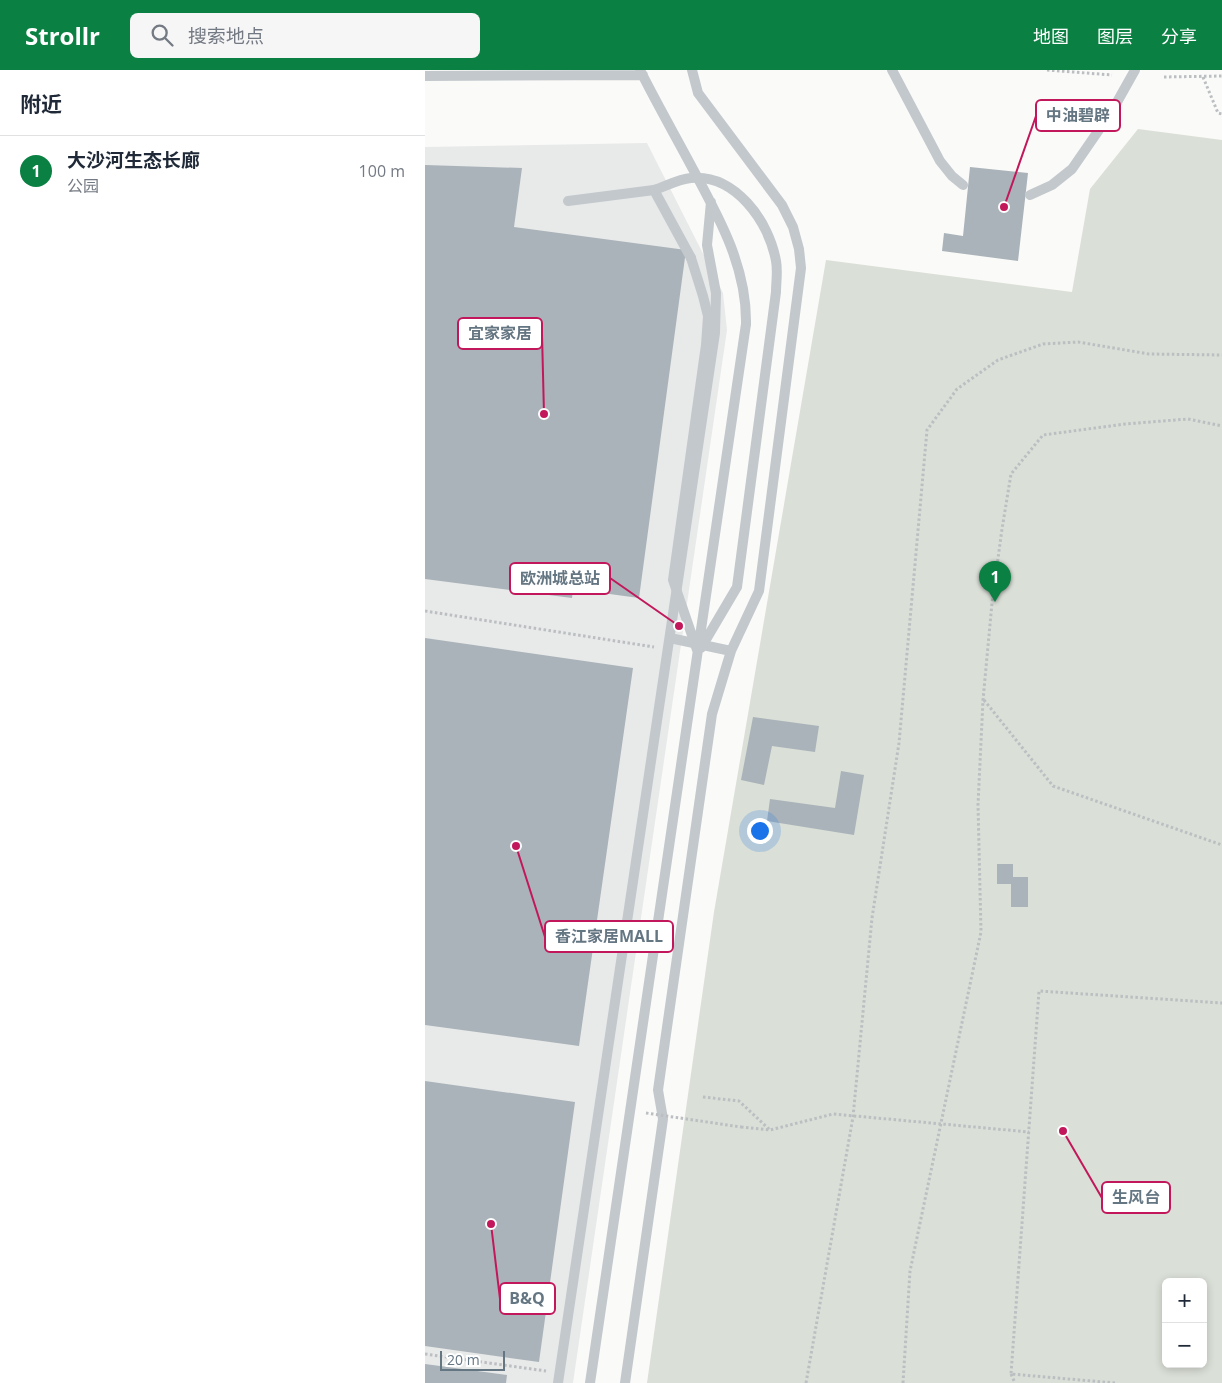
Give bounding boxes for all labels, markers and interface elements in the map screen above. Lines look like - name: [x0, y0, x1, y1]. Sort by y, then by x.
- search box: [130, 13, 480, 58]
- text: Strollr: [25, 19, 100, 52]
- icon: search: [148, 21, 176, 49]
- text: 搜索地点: [188, 23, 264, 49]
- text: 地图: [1033, 24, 1069, 48]
- text: 图层: [1097, 24, 1133, 48]
- text: 分享: [1161, 24, 1197, 48]
- text: 附近: [20, 90, 62, 118]
- callout: 中油碧辟: [1036, 100, 1120, 131]
- text: 中油碧辟: [1046, 104, 1110, 126]
- text: 大沙河生态长廊: [67, 147, 200, 173]
- text: 1: [31, 160, 41, 182]
- text: 100 m: [359, 160, 405, 182]
- text: 公园: [67, 175, 99, 197]
- callout: 宜家家居: [458, 318, 542, 349]
- text: 宜家家居: [468, 322, 532, 344]
- pin: 1: [979, 561, 1011, 602]
- callout: 欧洲城总站: [510, 563, 610, 594]
- text: 欧洲城总站: [520, 567, 600, 589]
- your location: [747, 818, 773, 844]
- callout: 香江家居MALL: [545, 921, 673, 952]
- text: 香江家居MALL: [555, 925, 663, 947]
- callout: 生风台: [1102, 1182, 1170, 1213]
- text: 生风台: [1112, 1186, 1160, 1208]
- map controls: [1162, 1278, 1207, 1368]
- button: +: [1162, 1278, 1207, 1323]
- callout: B&Q: [500, 1283, 555, 1314]
- text: B&Q: [509, 1287, 545, 1309]
- button: −: [1162, 1323, 1207, 1368]
- scale bar: [440, 1348, 505, 1371]
- text: 20 m: [447, 1350, 480, 1369]

